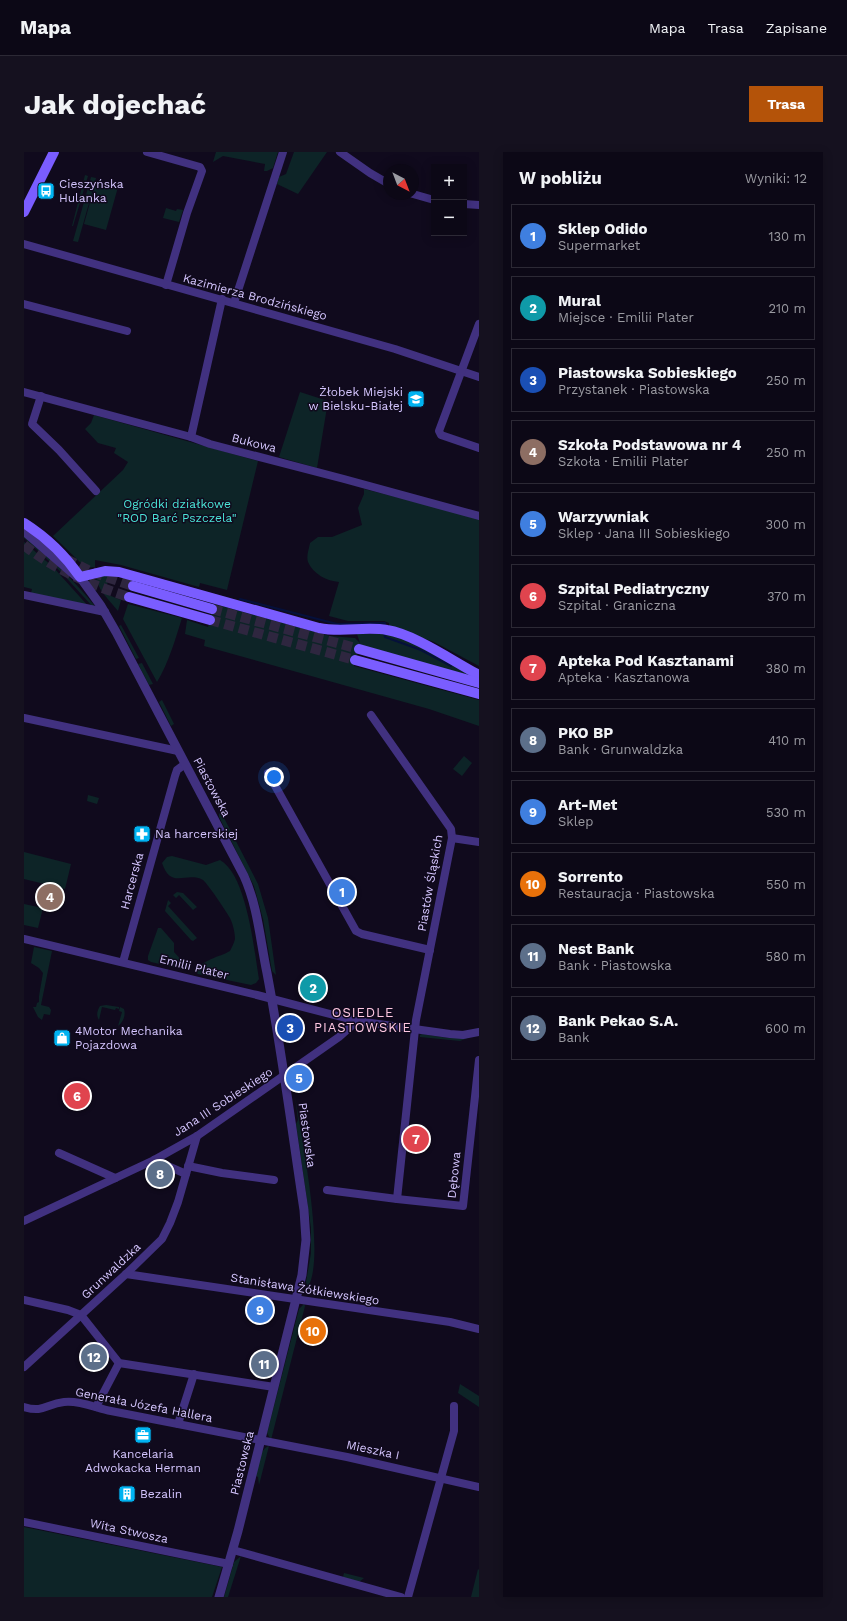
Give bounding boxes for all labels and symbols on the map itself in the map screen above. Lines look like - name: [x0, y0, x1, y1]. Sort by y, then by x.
- north arrow: [383, 164, 419, 200]
- place label: Cieszyńska Hulanka: [59, 177, 124, 205]
- bus stop icon: Cieszyńska Hulanka: [36, 181, 56, 201]
- street label: Kazimierza Brodzińskiego: [181, 271, 329, 323]
- place label: Żłobek Miejski w Bielsku-Białej: [308, 385, 403, 413]
- school or university icon: Żłobek Miejski w Bielsku-Białej: [406, 389, 426, 409]
- street label: Bukowa: [230, 431, 278, 455]
- park label: Ogródki działkowe "ROD Barć Pszczela": [117, 497, 237, 525]
- street label: Piastowska: [190, 755, 234, 819]
- your location: [264, 767, 284, 787]
- pharmacy icon: Na harcerskiej: [132, 824, 152, 844]
- place label: Na harcerskiej: [155, 827, 238, 841]
- street label: Piastów Śląskich: [415, 833, 445, 933]
- street label: Harcerska: [118, 851, 146, 911]
- pin: 1: [329, 877, 355, 907]
- pin: 4: [37, 882, 63, 912]
- street label: Emilii Plater: [158, 952, 230, 982]
- pin: 2: [300, 973, 326, 1003]
- district label: OSIEDLE PIASTOWSKIE: [314, 1005, 412, 1035]
- pin: 3: [277, 1013, 303, 1043]
- place label: 4Motor Mechanika Pojazdowa: [75, 1024, 183, 1052]
- shop icon: 4Motor Mechanika Pojazdowa: [52, 1028, 72, 1048]
- pin: 5: [286, 1063, 312, 1093]
- street label: Jana III Sobieskiego: [171, 1065, 275, 1139]
- pin: 6: [64, 1081, 90, 1111]
- street label: Piastowska: [296, 1102, 319, 1169]
- pin: 7: [403, 1124, 429, 1154]
- street label: Dębowa: [445, 1151, 463, 1199]
- pin: 8: [147, 1159, 173, 1189]
- street label: Grunwaldzka: [78, 1240, 144, 1302]
- street label: Stanisława Żółkiewskiego: [230, 1270, 380, 1308]
- pin: 9: [247, 1295, 273, 1325]
- pin: 10: [300, 1316, 326, 1346]
- pin: 12: [81, 1342, 107, 1372]
- pin: 11: [251, 1349, 277, 1379]
- street label: Generała Józefa Hallera: [74, 1385, 214, 1425]
- office icon: Kancelaria Adwokacka Herman: [133, 1425, 153, 1445]
- street label: Piastowska: [227, 1429, 257, 1496]
- street label: Mieszka I: [345, 1438, 401, 1462]
- place label: Kancelaria Adwokacka Herman: [85, 1447, 201, 1475]
- building icon: Bezalin: [117, 1484, 137, 1504]
- place label: Bezalin: [140, 1487, 182, 1501]
- street label: Wita Stwosza: [89, 1516, 170, 1546]

